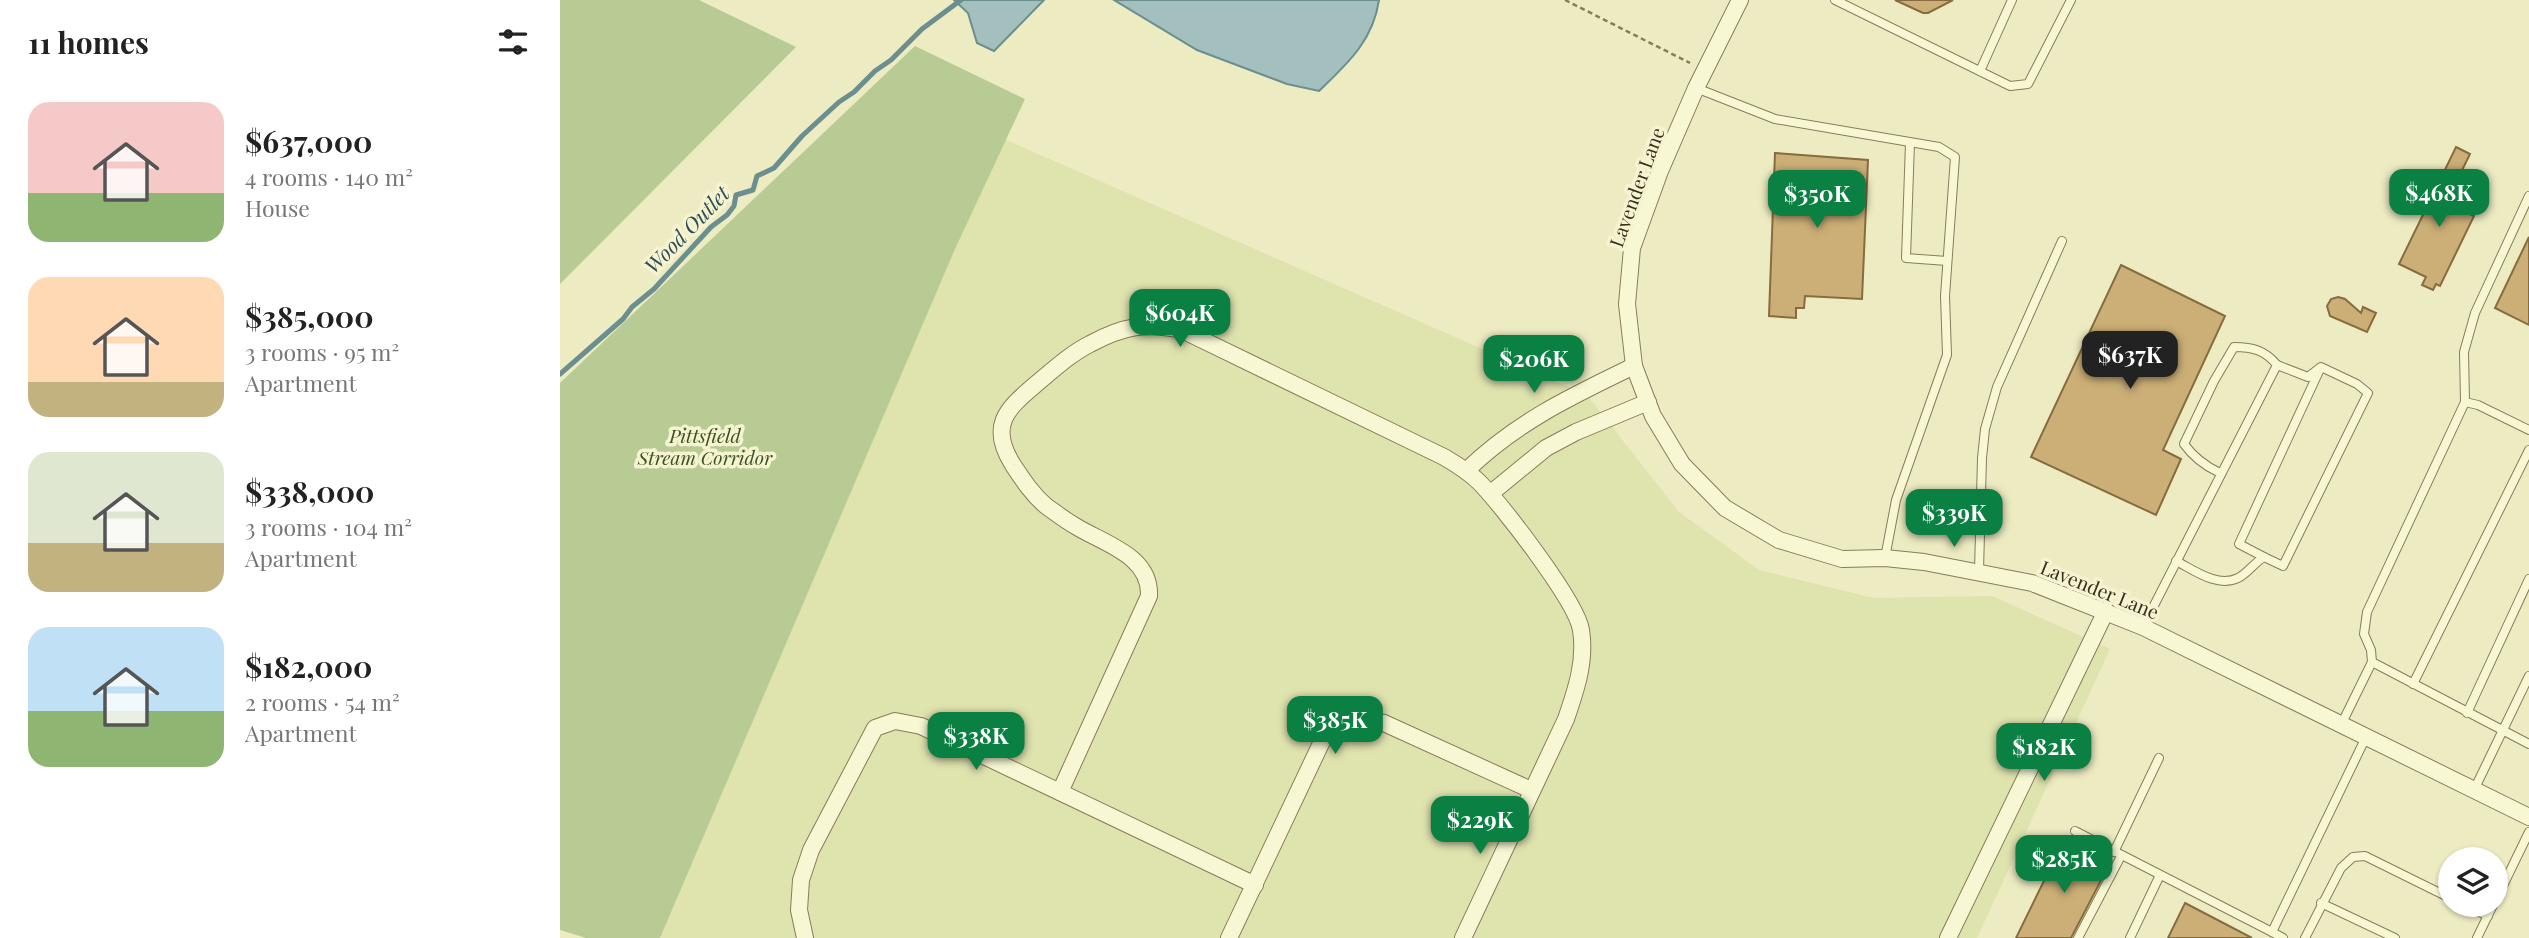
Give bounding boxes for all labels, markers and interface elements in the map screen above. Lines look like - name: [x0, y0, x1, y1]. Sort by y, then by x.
- text: 11 homes: [28, 22, 149, 62]
- icon: filters: [494, 23, 532, 61]
- text: $637,000: [245, 121, 372, 161]
- street label: Lavender Lane: [1602, 124, 1670, 250]
- icon: home: [84, 130, 168, 214]
- text: 4 rooms · 140 m²: [245, 161, 413, 192]
- pin: $350K: [1768, 170, 1866, 230]
- pin: $468K: [2390, 170, 2488, 229]
- text: $468K: [2405, 176, 2473, 207]
- text: $350K: [1784, 177, 1850, 208]
- water label: Wood Outlet: [637, 179, 735, 279]
- text: House: [245, 192, 310, 223]
- pin: $604K: [1131, 290, 1229, 349]
- text: $385,000: [245, 296, 374, 336]
- text: $604K: [1145, 296, 1215, 327]
- icon: home: [84, 305, 168, 389]
- pin: $637K: [2081, 332, 2179, 391]
- text: 3 rooms · 95 m²: [245, 336, 399, 367]
- pin: $206K: [1485, 336, 1583, 395]
- text: $637K: [2098, 338, 2162, 369]
- text: $206K: [1499, 342, 1569, 373]
- text: Apartment: [245, 367, 357, 398]
- park label: Pittsfield Stream Corridor: [637, 422, 773, 470]
- text: $338,000: [245, 471, 374, 511]
- icon: home: [84, 480, 168, 564]
- pin: $339K: [1905, 490, 2003, 549]
- text: $339K: [1922, 496, 1986, 527]
- text: 3 rooms · 104 m²: [245, 511, 412, 542]
- text: Apartment: [245, 542, 357, 573]
- street label: Lavender Lane: [2037, 553, 2163, 625]
- text: $182,000: [245, 646, 372, 686]
- icon: home: [84, 655, 168, 739]
- text: 2 rooms · 54 m²: [245, 686, 400, 717]
- pin: $385K: [1286, 696, 1384, 756]
- text: $385K: [1303, 703, 1367, 734]
- pin: $338K: [927, 712, 1025, 772]
- text: Apartment: [245, 717, 357, 748]
- text: $338K: [944, 719, 1008, 750]
- pin: $182K: [1995, 724, 2093, 783]
- text: $182K: [2012, 730, 2076, 761]
- pin: $229K: [1431, 796, 1529, 856]
- text: $229K: [1447, 803, 1513, 834]
- pin: $285K: [2015, 836, 2113, 895]
- text: $285K: [2031, 842, 2097, 873]
- map controls: [2438, 847, 2508, 917]
- button: layers: [2438, 847, 2508, 917]

